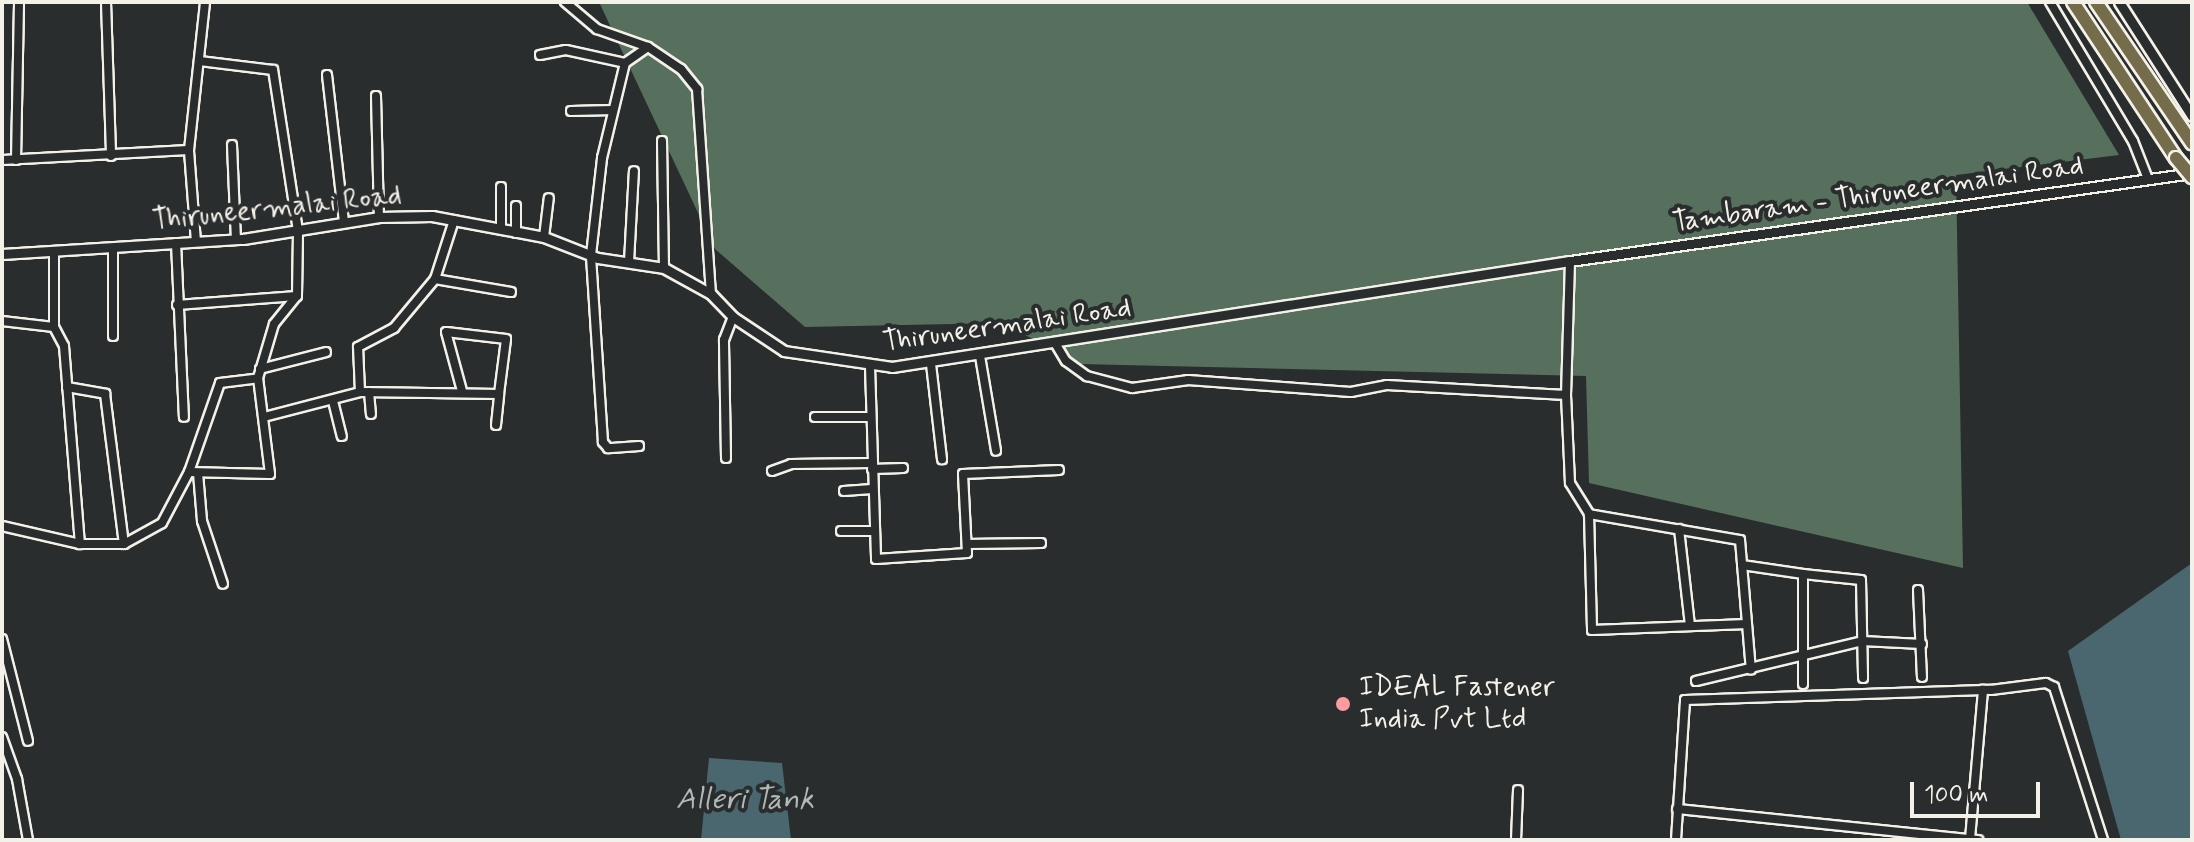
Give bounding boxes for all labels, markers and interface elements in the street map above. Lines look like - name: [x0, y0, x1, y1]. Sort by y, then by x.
- street label: Tambaram - Thiruneermalai Road: [1672, 150, 2084, 240]
- street label: Thiruneermalai Road: [152, 179, 402, 239]
- street label: Thiruneermalai Road: [882, 292, 1132, 360]
- place label: IDEAL Fastener India Pvt Ltd: [1359, 671, 1553, 737]
- marker: IDEAL Fastener India Pvt Ltd: [1334, 695, 1352, 713]
- scale bar: [1914, 766, 2044, 816]
- text: 100 m: [1924, 780, 1988, 811]
- water label: Alleri Tank: [676, 782, 814, 818]

